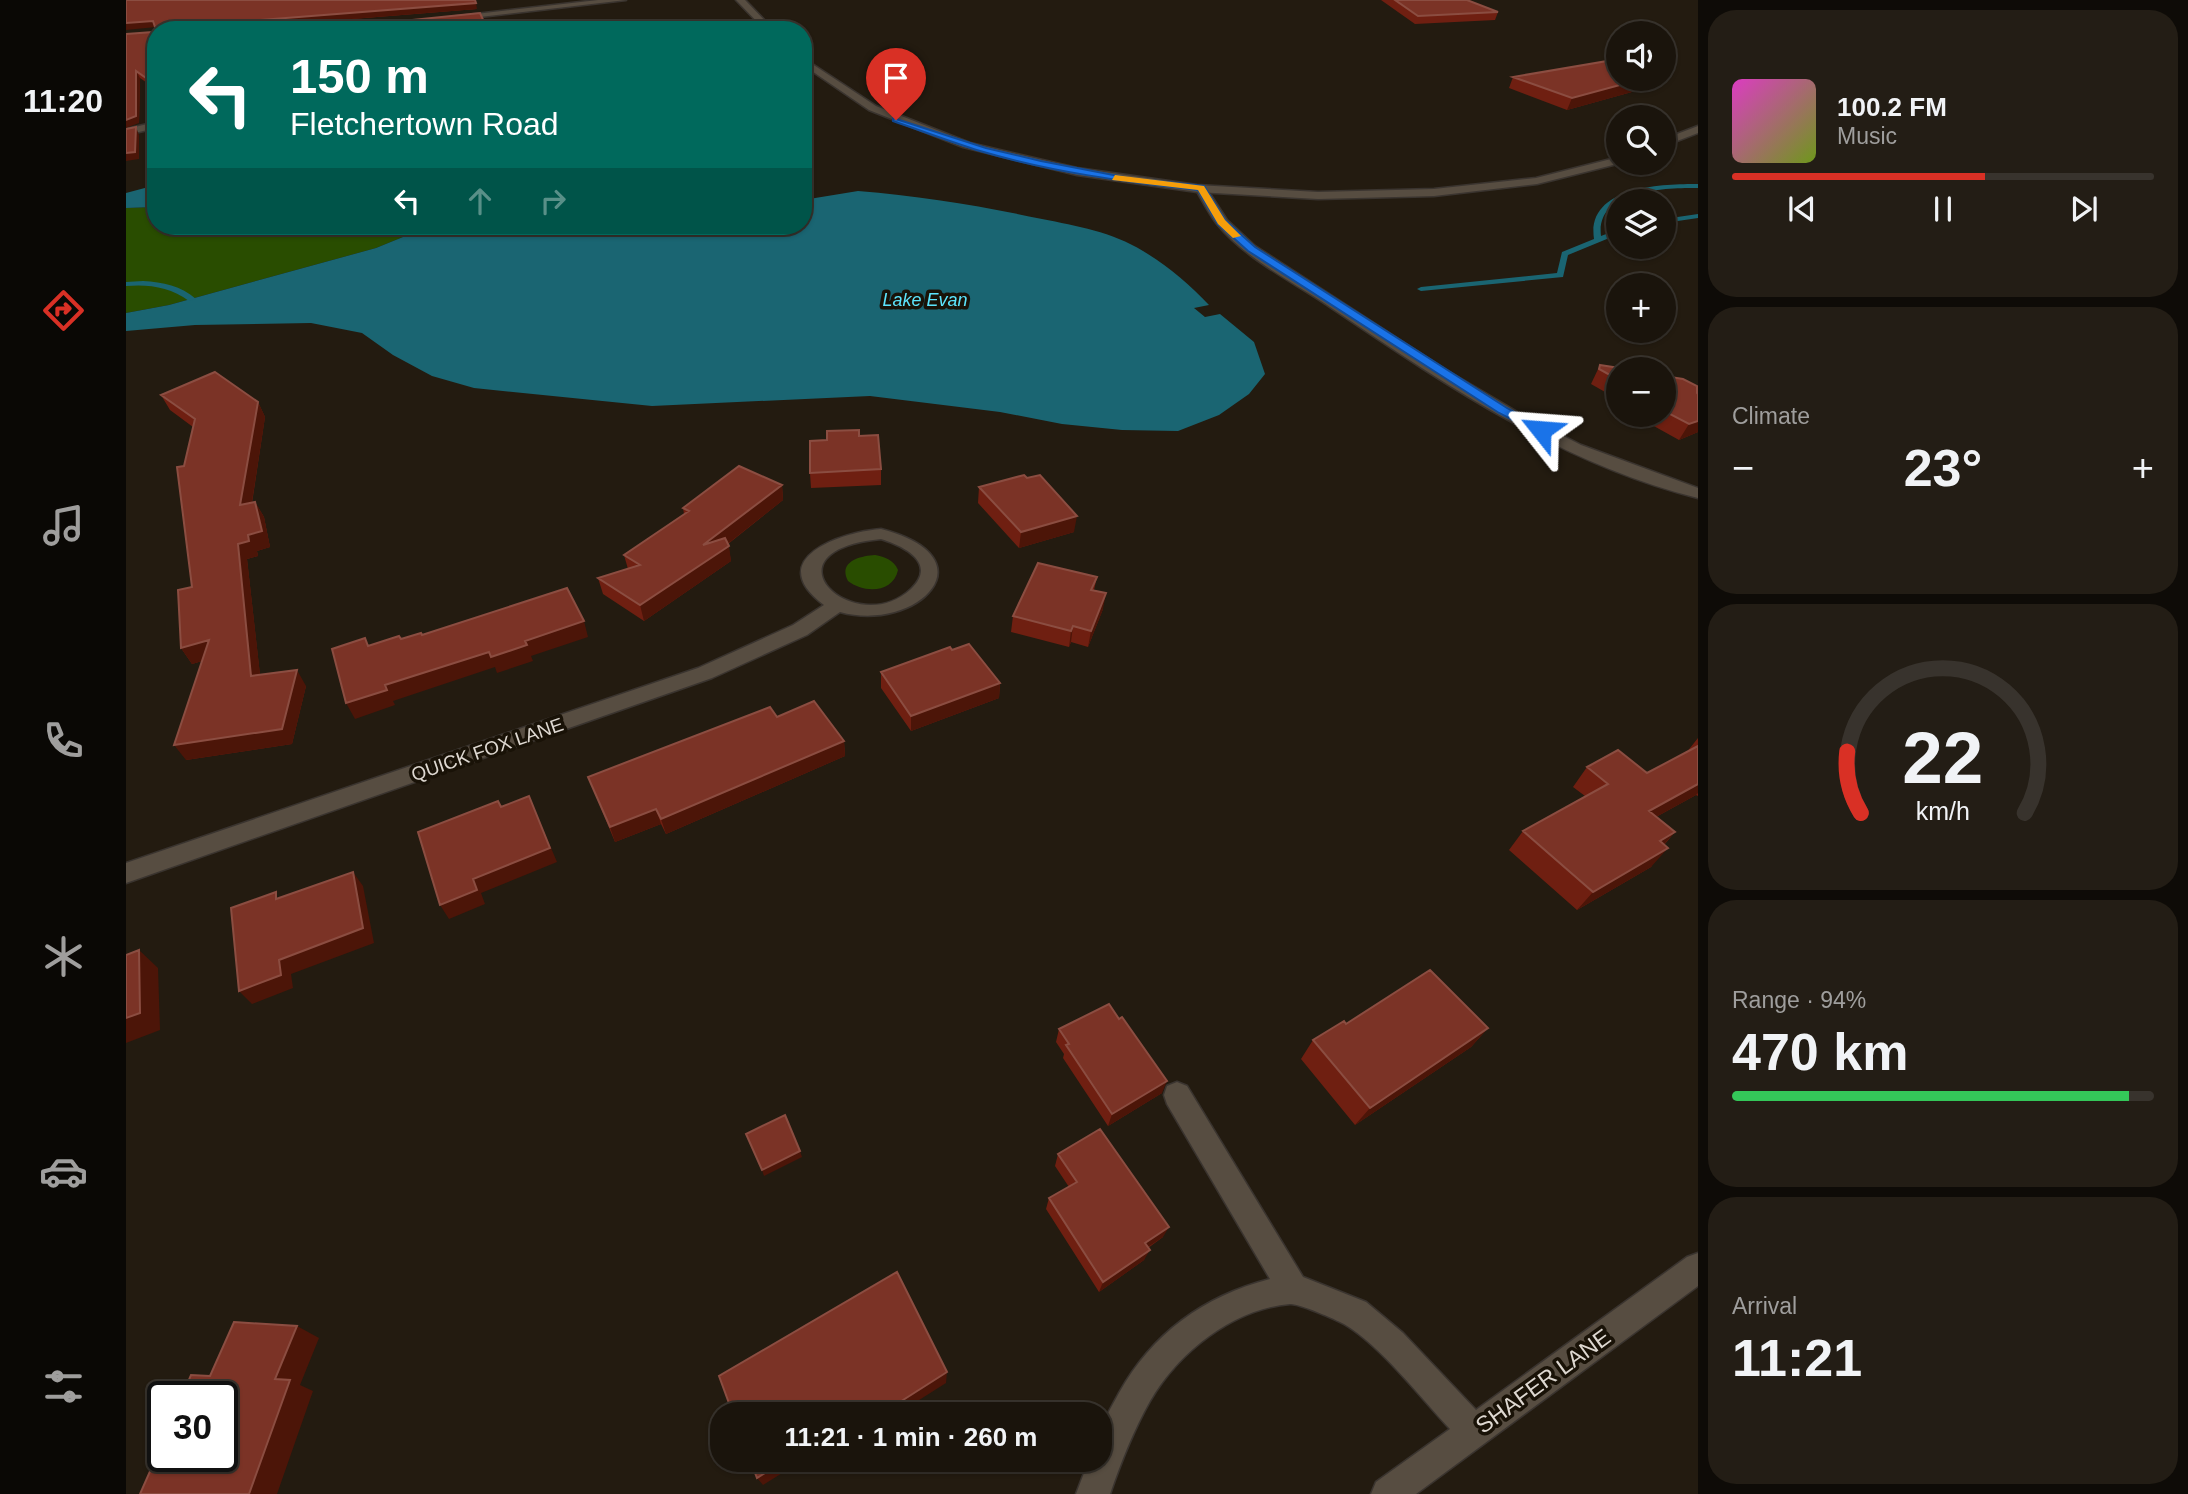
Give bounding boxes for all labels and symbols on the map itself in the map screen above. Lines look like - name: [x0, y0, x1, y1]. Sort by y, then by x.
- pin: [866, 48, 926, 120]
- water label: Lake Evan: [882, 290, 968, 310]
- position arrow: [1504, 393, 1578, 467]
- street label: QUICK FOX LANE: [408, 714, 566, 785]
- street label: SHAFER LANE: [1471, 1324, 1615, 1438]
- speed limit sign: 30: [147, 1381, 238, 1472]

